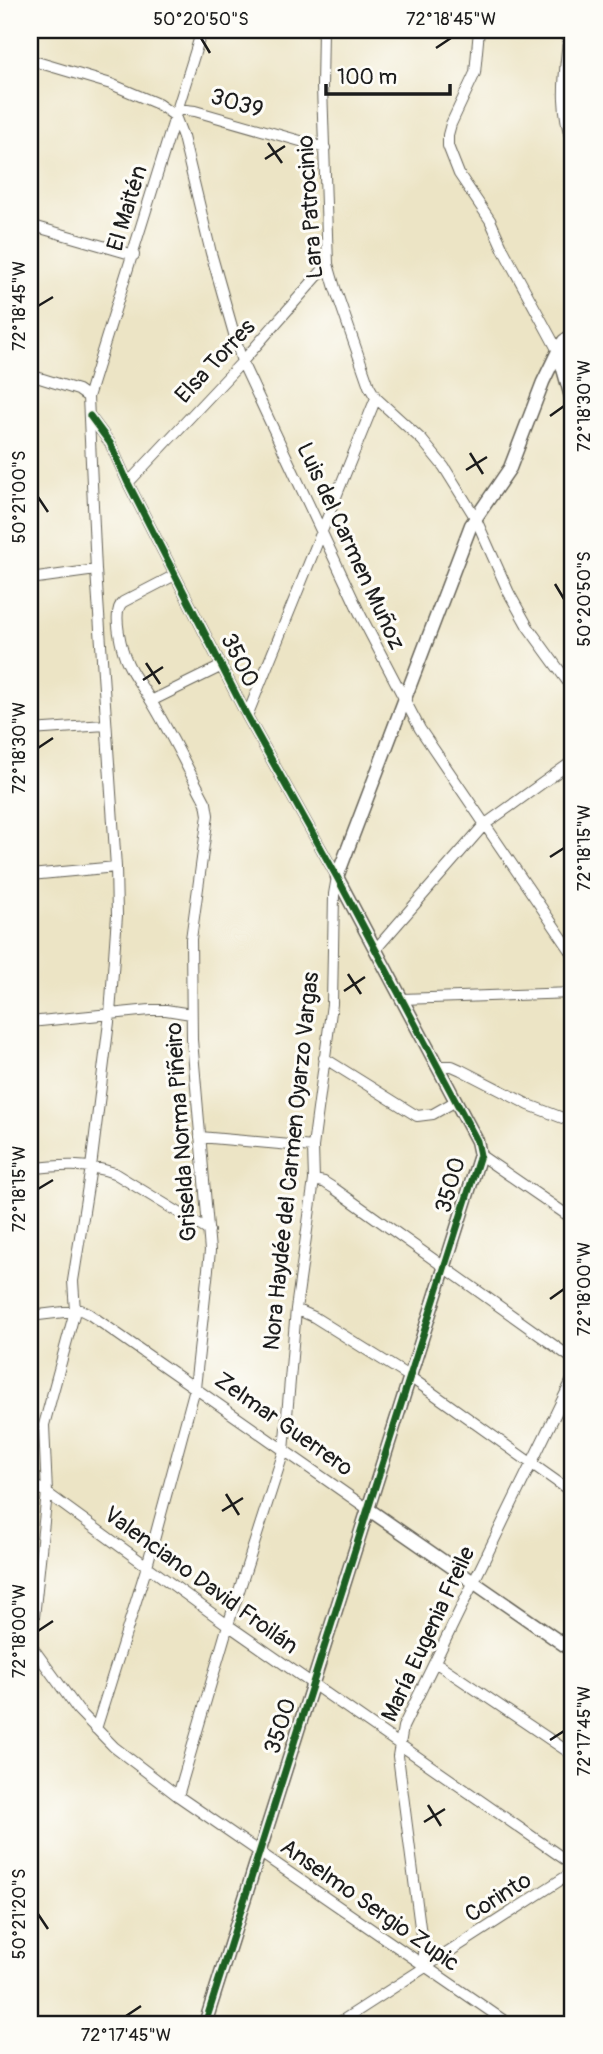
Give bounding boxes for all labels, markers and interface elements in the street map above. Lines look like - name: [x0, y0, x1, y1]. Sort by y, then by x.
- text: 50°20'50"S: [153, 8, 249, 31]
- text: 72°18'45"W: [406, 8, 496, 31]
- scale bar: [326, 52, 451, 96]
- text: 100 m: [337, 64, 397, 91]
- street label: 3039: [207, 82, 267, 124]
- street label: Lara Patrocinio: [291, 134, 329, 280]
- street label: El Maitén: [100, 162, 154, 254]
- text: 72°18'45"W: [8, 261, 31, 351]
- street label: Elsa Torres: [169, 313, 261, 409]
- text: 72°18'30"W: [573, 360, 596, 452]
- street label: Luis del Carmen Muñoz: [290, 438, 412, 654]
- text: 50°21'00"S: [8, 451, 31, 544]
- text: 50°20'50"S: [573, 551, 596, 647]
- street label: 3500: [214, 628, 266, 692]
- text: 72°18'30"W: [8, 702, 31, 794]
- text: 72°18'15"W: [573, 805, 596, 891]
- street label: Nora Haydée del Carmen Oyarzo Vargas: [257, 970, 325, 1352]
- street label: Griselda Norma Piñeiro: [159, 1022, 203, 1242]
- text: 72°18'15"W: [8, 1146, 31, 1232]
- street label: 3500: [428, 1154, 472, 1216]
- text: 72°18'00"W: [573, 1242, 596, 1336]
- street label: Zelmar Guerrero: [209, 1366, 359, 1482]
- street label: Valenciano David Froilán: [98, 1500, 304, 1660]
- street label: María Eugenia Freile: [375, 1541, 482, 1726]
- text: 72°18'00"W: [8, 1584, 31, 1678]
- text: 72°17'45"W: [573, 1686, 596, 1776]
- street label: 3500: [257, 1695, 303, 1757]
- street label: Anselmo Sergio Zupic: [275, 1832, 465, 1978]
- street label: Corinto: [459, 1865, 537, 1929]
- text: 50°21'20"S: [8, 1869, 31, 1959]
- text: 72°17'45"W: [81, 2024, 171, 2047]

